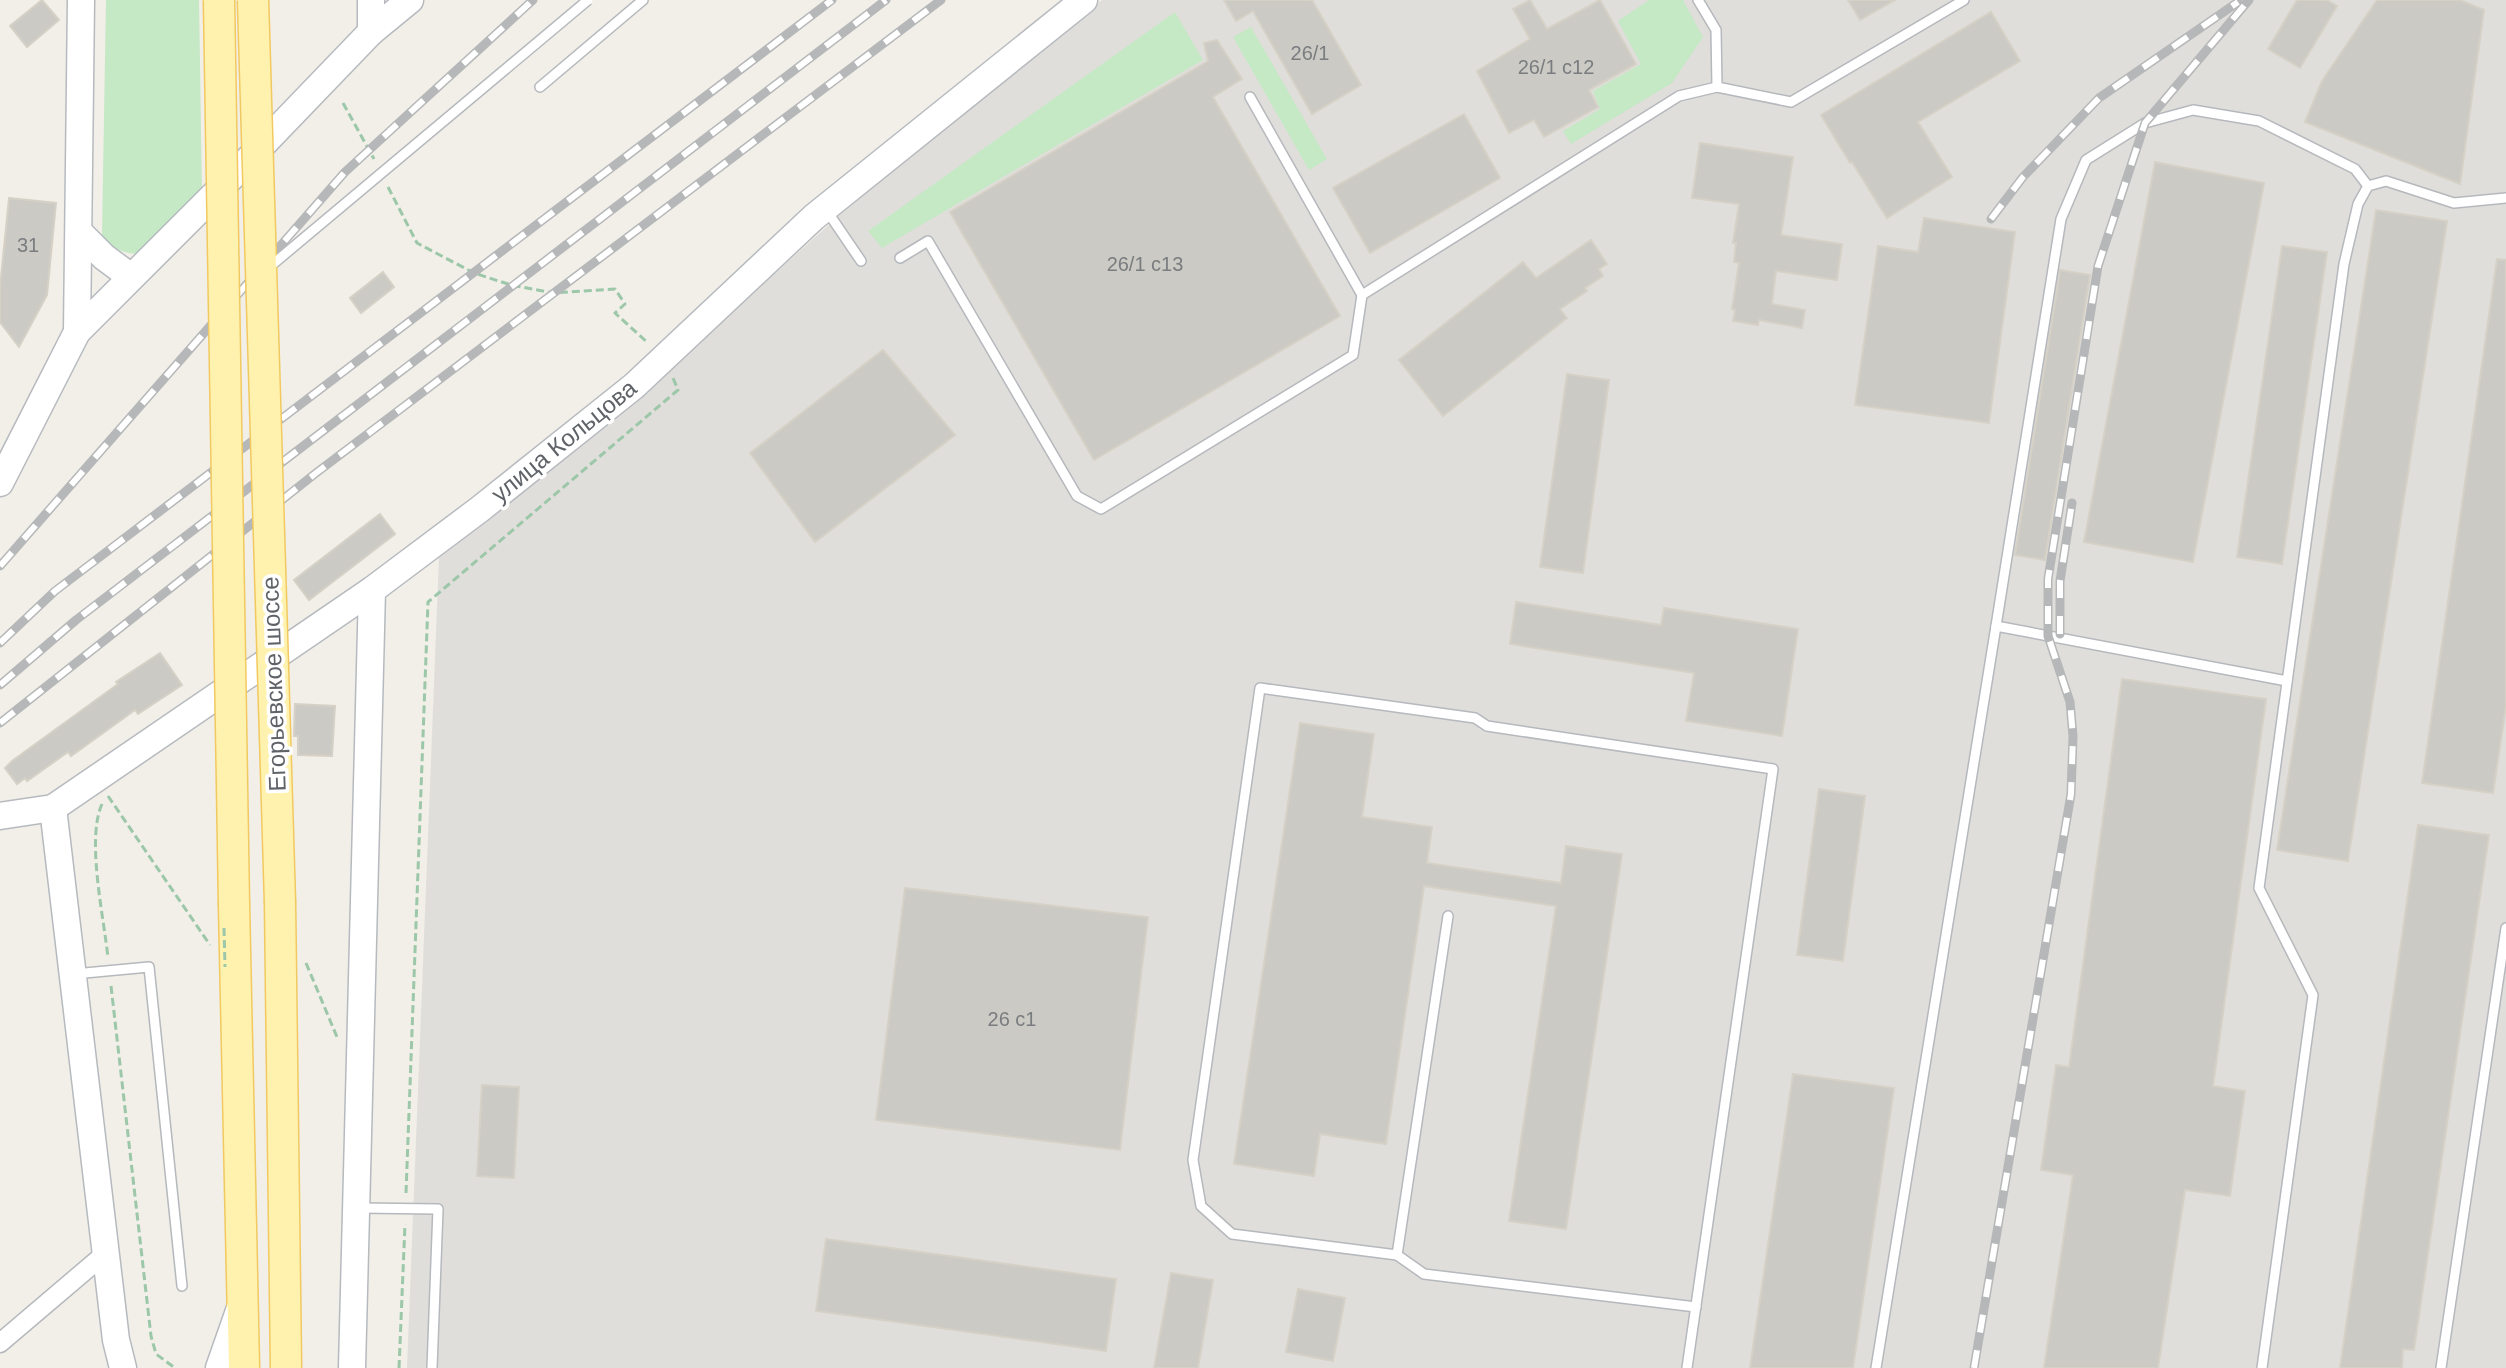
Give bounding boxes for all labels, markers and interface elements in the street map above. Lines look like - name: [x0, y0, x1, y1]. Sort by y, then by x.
- house number: 26/1: [1291, 42, 1329, 64]
- house number: 26/1 с12: [1518, 56, 1594, 78]
- house number: 31: [17, 234, 39, 256]
- house number: 26/1 с13: [1107, 253, 1183, 275]
- street label: улица Кольцова: [486, 374, 642, 507]
- street label: Егорьевское шоссе: [256, 576, 291, 792]
- house number: 26 с1: [988, 1008, 1036, 1030]

